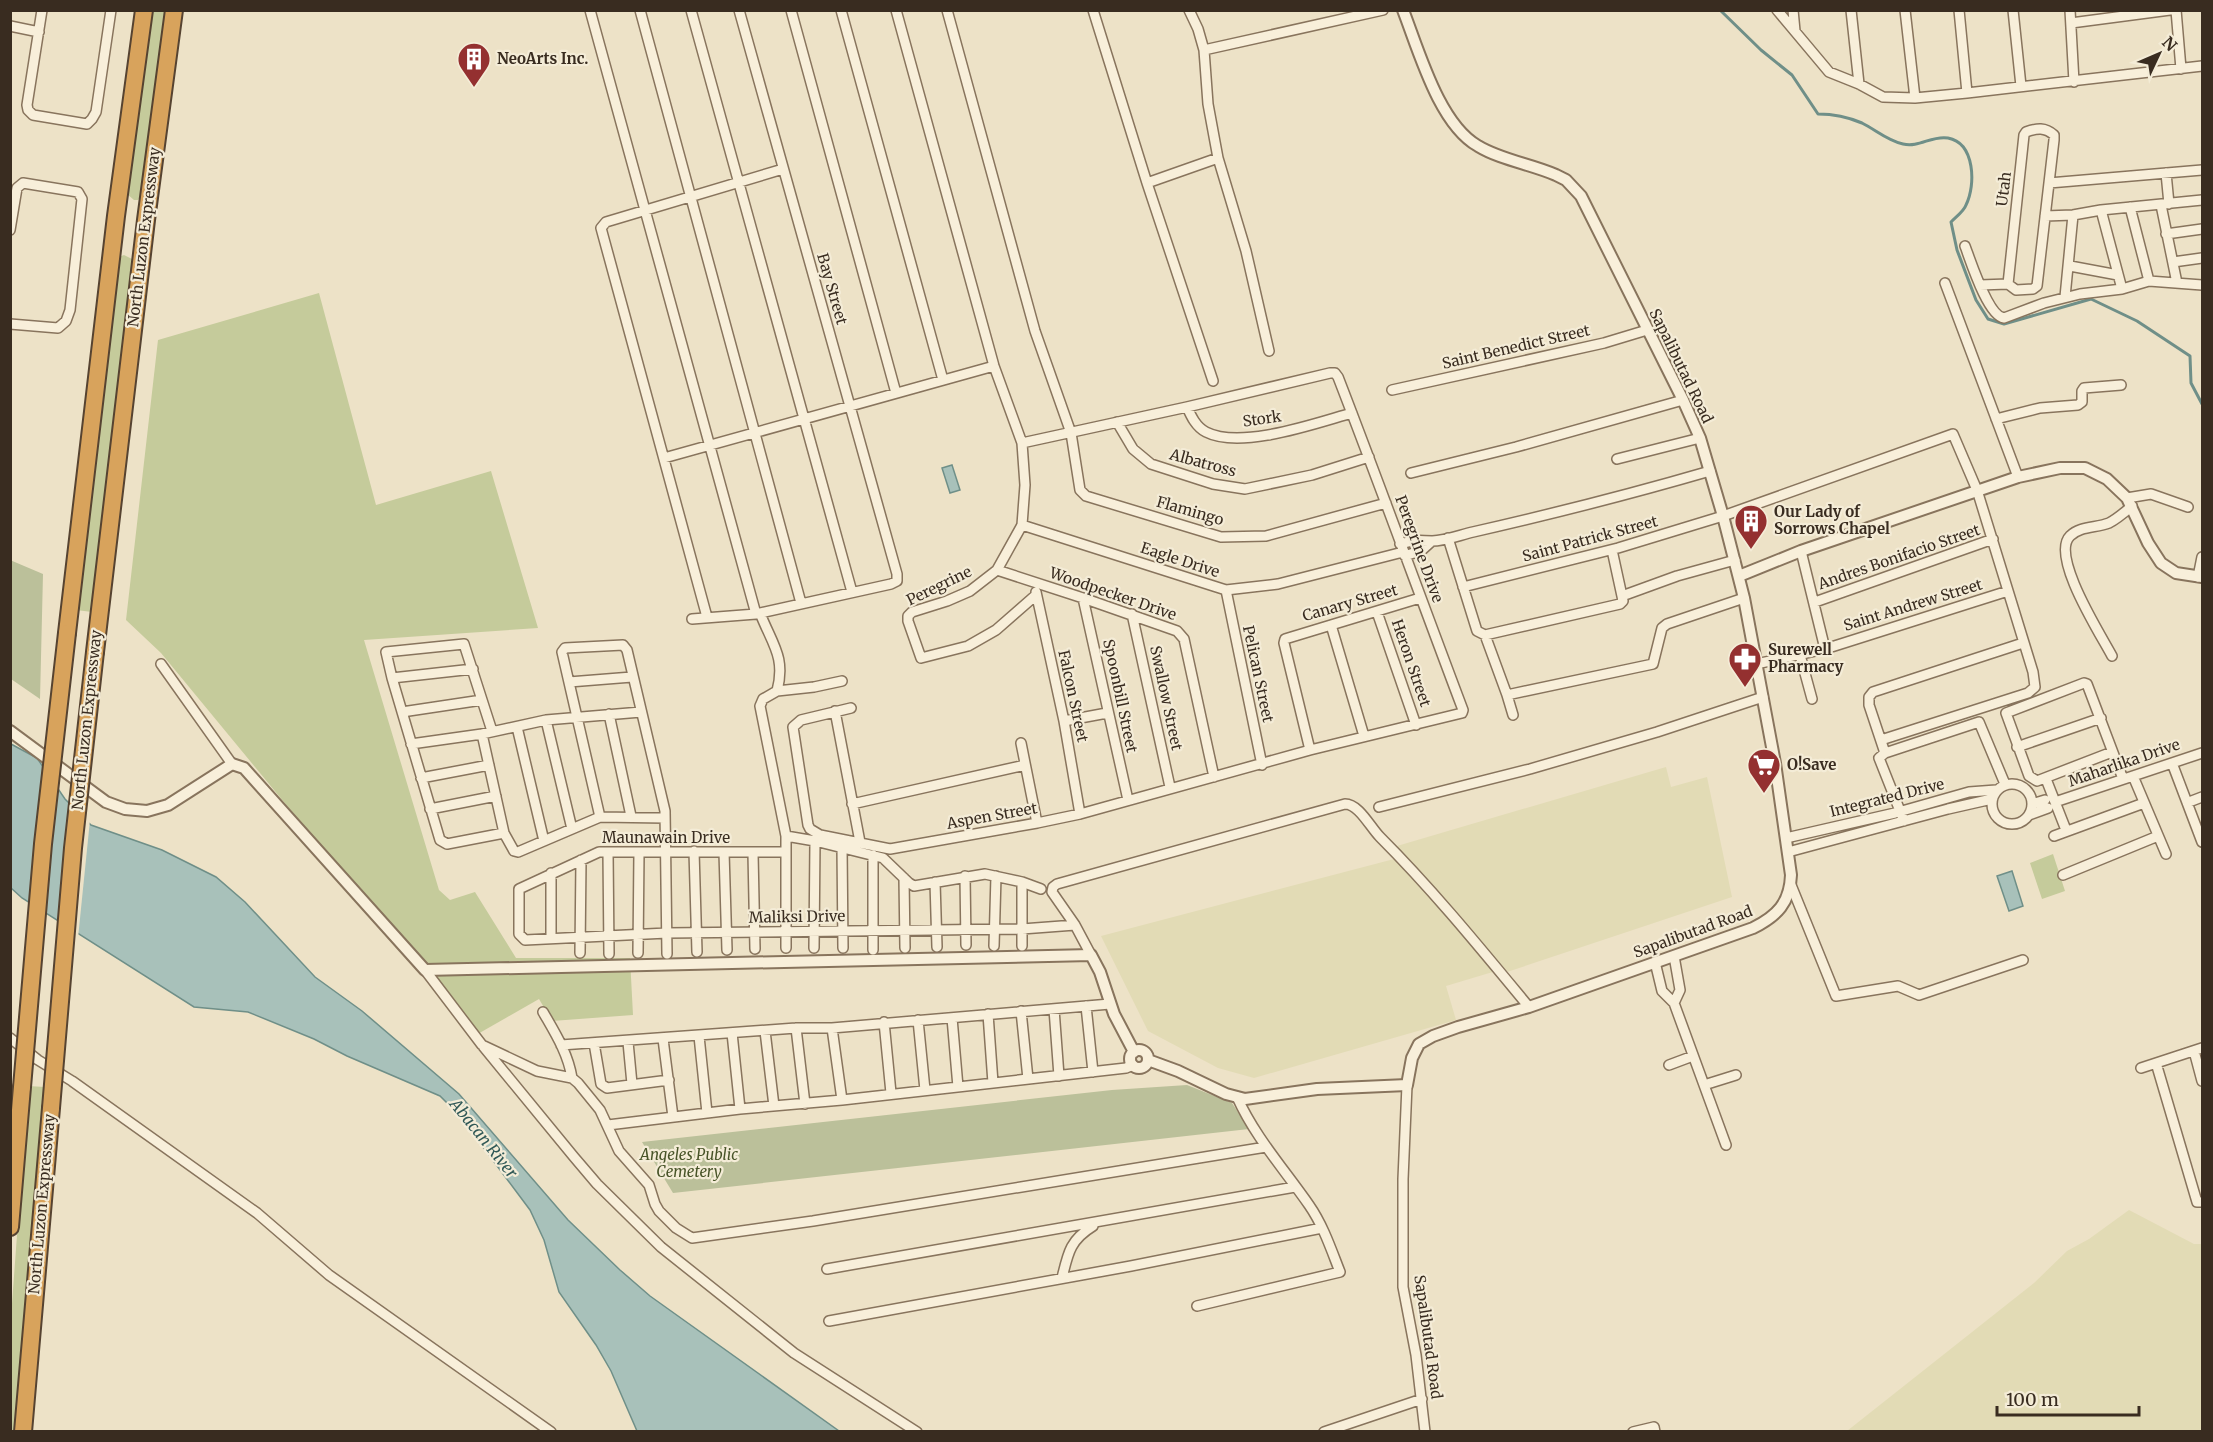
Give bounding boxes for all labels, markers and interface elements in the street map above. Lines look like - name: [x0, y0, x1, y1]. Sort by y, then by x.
- north arrow: [2129, 24, 2189, 84]
- text: N: [2158, 32, 2182, 55]
- building icon: NeoArts Inc.: [456, 41, 492, 88]
- place label: NeoArts Inc.: [497, 49, 588, 68]
- street label: North Luzon Expressway: [123, 146, 164, 328]
- street label: Utah: [1992, 170, 2015, 207]
- street label: Bay Street: [813, 251, 852, 327]
- street label: Sapalibutad Road: [1645, 305, 1717, 426]
- street label: Saint Benedict Street: [1440, 320, 1592, 373]
- street label: Stork: [1241, 406, 1283, 431]
- street label: Albatross: [1167, 444, 1238, 481]
- street label: Flamingo: [1154, 492, 1226, 529]
- street label: Peregrine Drive: [1391, 493, 1448, 605]
- place label: Our Lady of Sorrows Chapel: [1774, 502, 1890, 538]
- building icon: Our Lady of Sorrows Chapel: [1733, 503, 1769, 550]
- street label: Saint Patrick Street: [1520, 511, 1660, 566]
- street label: Andres Bonifacio Street: [1814, 520, 1982, 594]
- street label: Eagle Drive: [1138, 538, 1222, 581]
- street label: Peregrine: [903, 562, 975, 609]
- street label: Woodpecker Drive: [1046, 563, 1179, 624]
- street label: Saint Andrew Street: [1841, 574, 1985, 635]
- street label: Canary Street: [1300, 580, 1400, 625]
- street label: Heron Street: [1388, 617, 1435, 709]
- street label: Pelican Street: [1239, 624, 1278, 724]
- street label: North Luzon Expressway: [68, 629, 105, 811]
- street label: Spoonbill Street: [1099, 637, 1142, 755]
- place label: Surewell Pharmacy: [1768, 640, 1843, 676]
- pharmacy icon: Surewell Pharmacy: [1727, 641, 1763, 688]
- street label: Swallow Street: [1146, 644, 1187, 752]
- street label: Falcon Street: [1054, 648, 1093, 744]
- street label: Maharlika Drive: [2066, 734, 2182, 791]
- supermarket icon: O!Save: [1746, 747, 1782, 794]
- place label: O!Save: [1787, 755, 1836, 774]
- street label: Integrated Drive: [1828, 774, 1946, 821]
- street label: Aspen Street: [944, 798, 1039, 833]
- street label: Maunawain Drive: [602, 828, 730, 847]
- street label: Sapalibutad Road: [1631, 901, 1755, 962]
- street label: Maliksi Drive: [749, 906, 846, 927]
- water label: Abacan River: [445, 1093, 522, 1182]
- street label: North Luzon Expressway: [24, 1113, 59, 1295]
- park label: Angeles Public Cemetery: [639, 1145, 738, 1181]
- street label: Sapalibutad Road: [1410, 1274, 1447, 1400]
- scale bar: [1997, 1379, 2140, 1417]
- text: 100 m: [2006, 1388, 2059, 1411]

